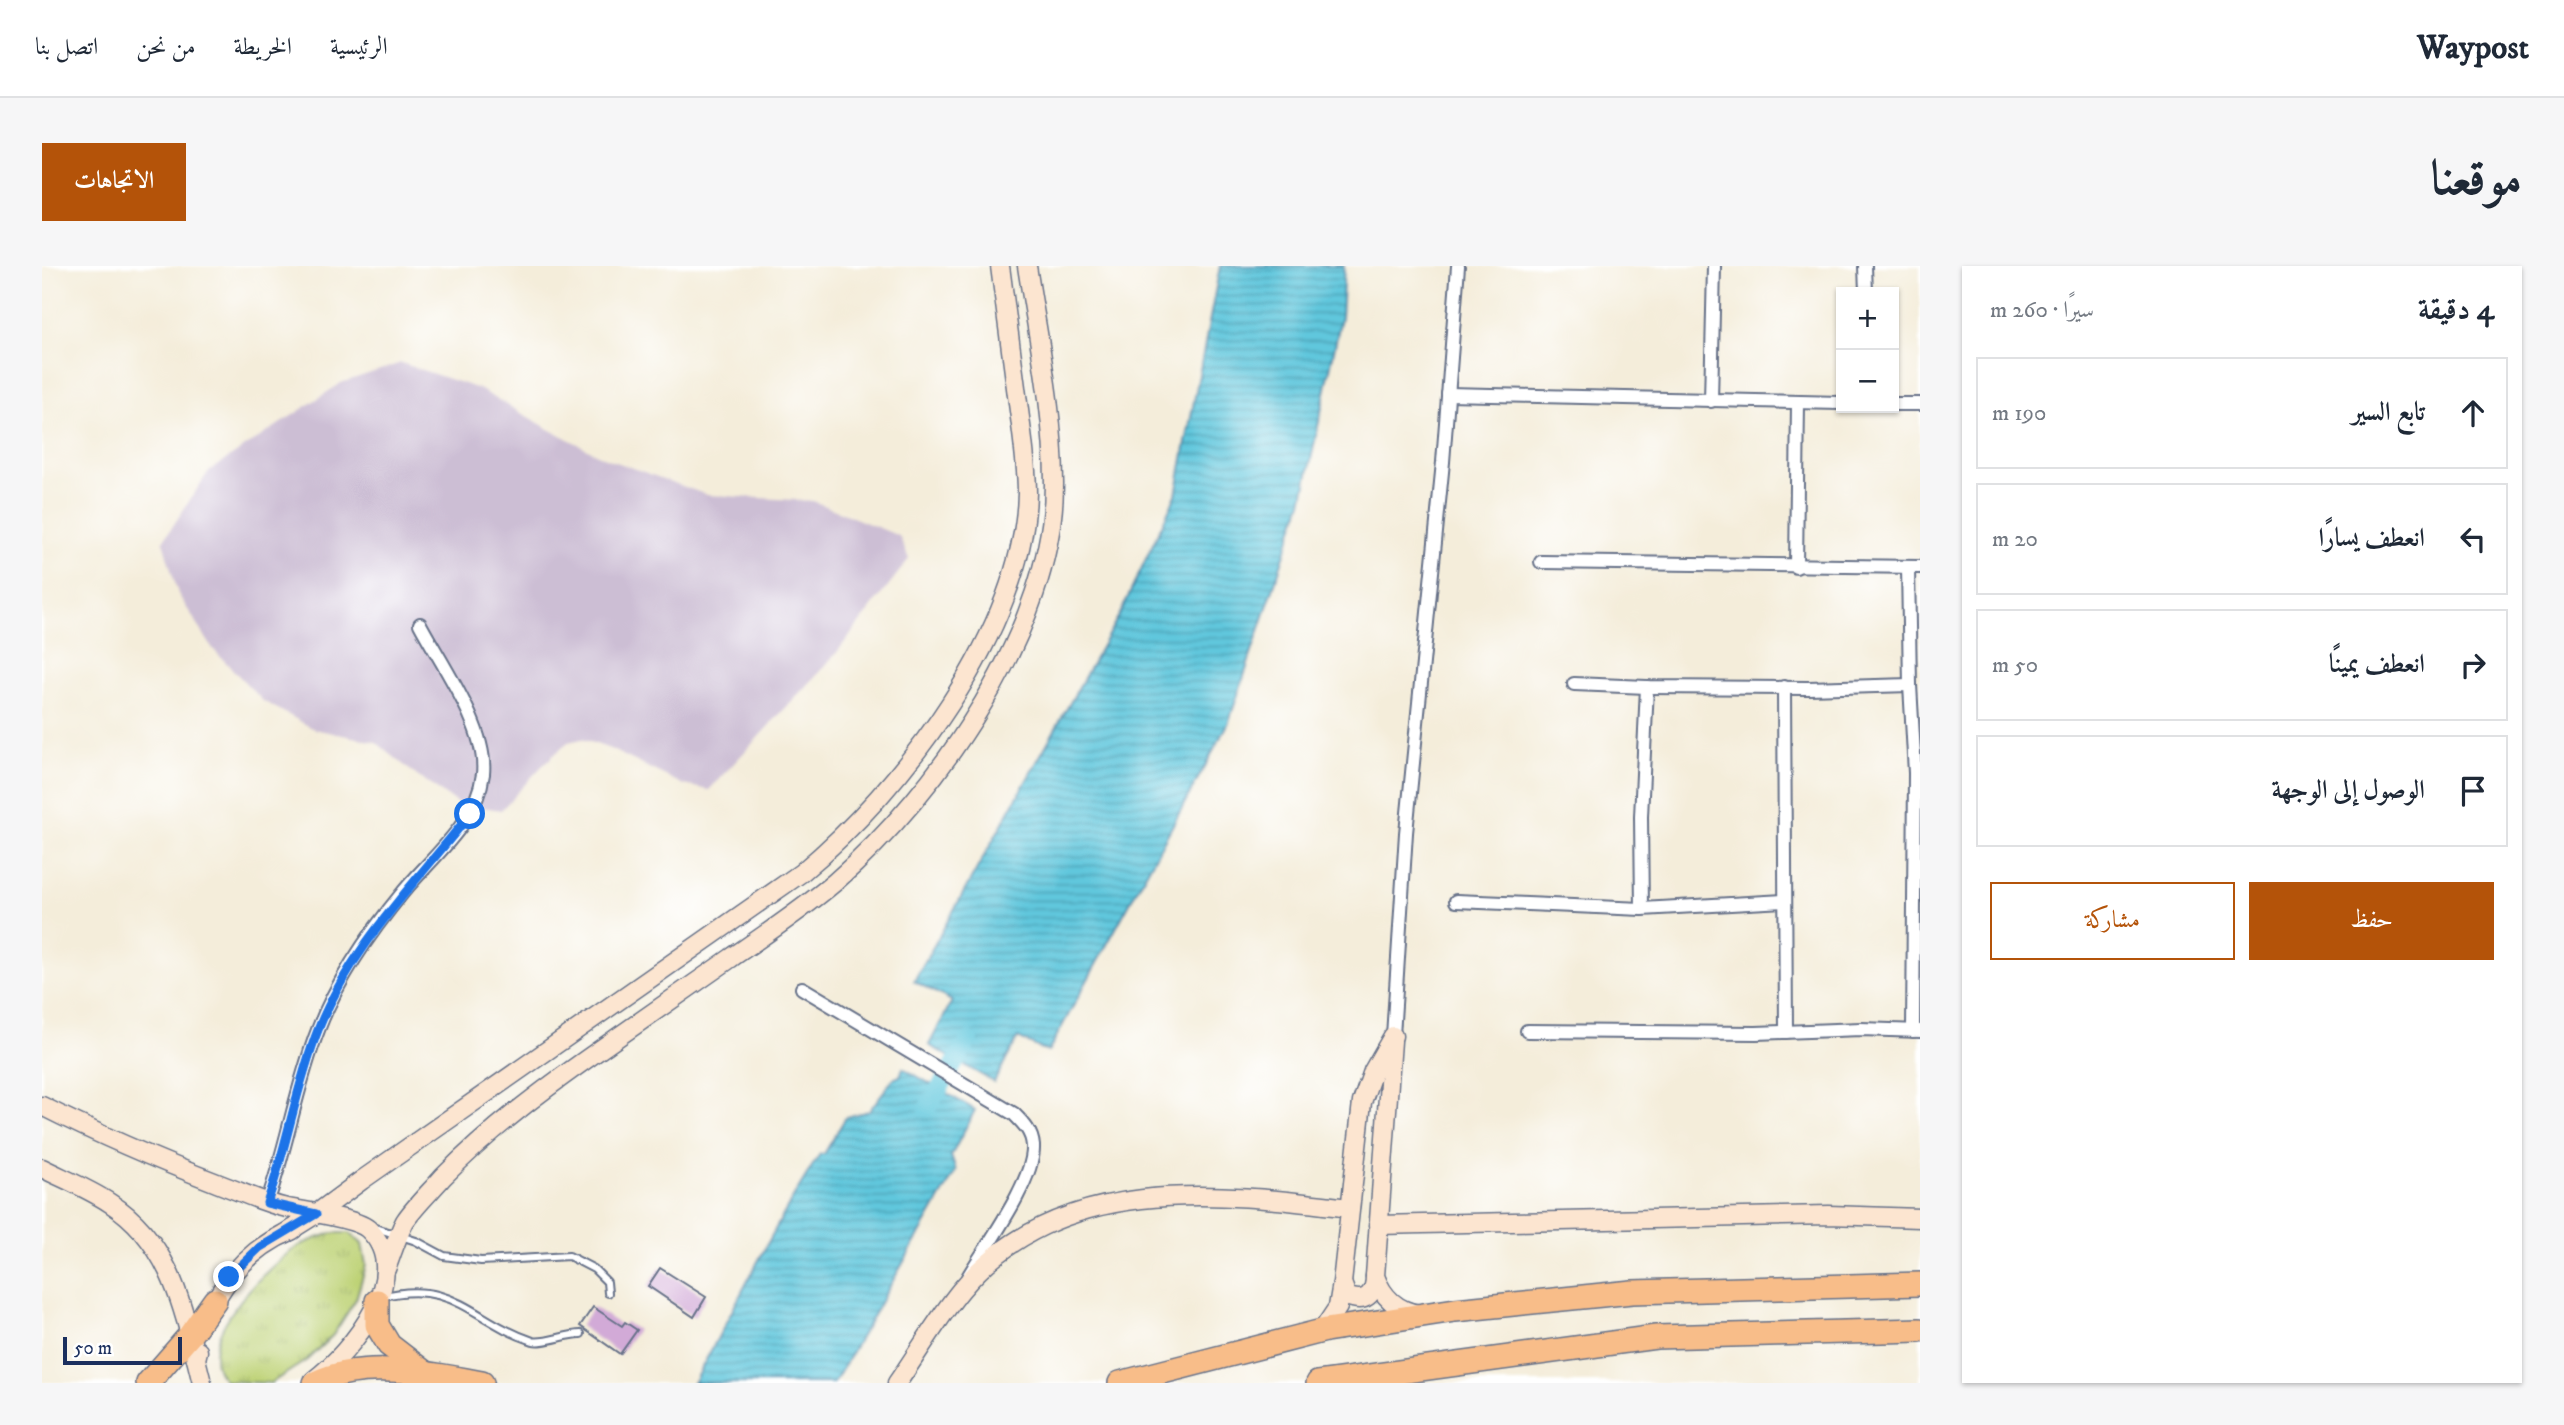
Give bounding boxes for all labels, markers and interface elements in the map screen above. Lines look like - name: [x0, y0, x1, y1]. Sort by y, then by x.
- text: Waypost: [2417, 28, 2529, 69]
- text: اتصل بنا: [35, 32, 98, 62]
- text: من نحن: [136, 32, 196, 62]
- text: الخريطة: [234, 32, 292, 62]
- text: الرئيسية: [330, 32, 388, 62]
- button: الاتجاهات: [42, 143, 186, 221]
- text: موقعنا: [2430, 149, 2522, 211]
- map controls: [1836, 287, 1899, 413]
- button: +: [1836, 287, 1899, 350]
- text: 4 دقيقة: [2418, 292, 2494, 329]
- text: سيرًا · 260 m: [1990, 296, 2094, 325]
- button: −: [1836, 350, 1899, 413]
- icon: ahead: [2454, 394, 2492, 432]
- text: تابع السير: [2352, 396, 2425, 429]
- text: 190 m: [1992, 399, 2046, 428]
- icon: left: [2454, 520, 2492, 558]
- text: انعطف يسارًا: [2318, 522, 2425, 555]
- text: 20 m: [1992, 525, 2038, 554]
- icon: right: [2454, 646, 2492, 684]
- text: انعطف يمينًا: [2329, 648, 2425, 681]
- text: 50 m: [1992, 651, 2038, 680]
- icon: arrive: [2454, 772, 2492, 810]
- text: الوصول إلى الوجهة: [2271, 774, 2425, 807]
- route start: [454, 798, 485, 829]
- button: مشاركة: [1990, 882, 2235, 960]
- button: حفظ: [2249, 882, 2494, 960]
- route end: [213, 1261, 244, 1292]
- scale bar: [63, 1334, 182, 1366]
- text: 50 m: [74, 1337, 112, 1360]

